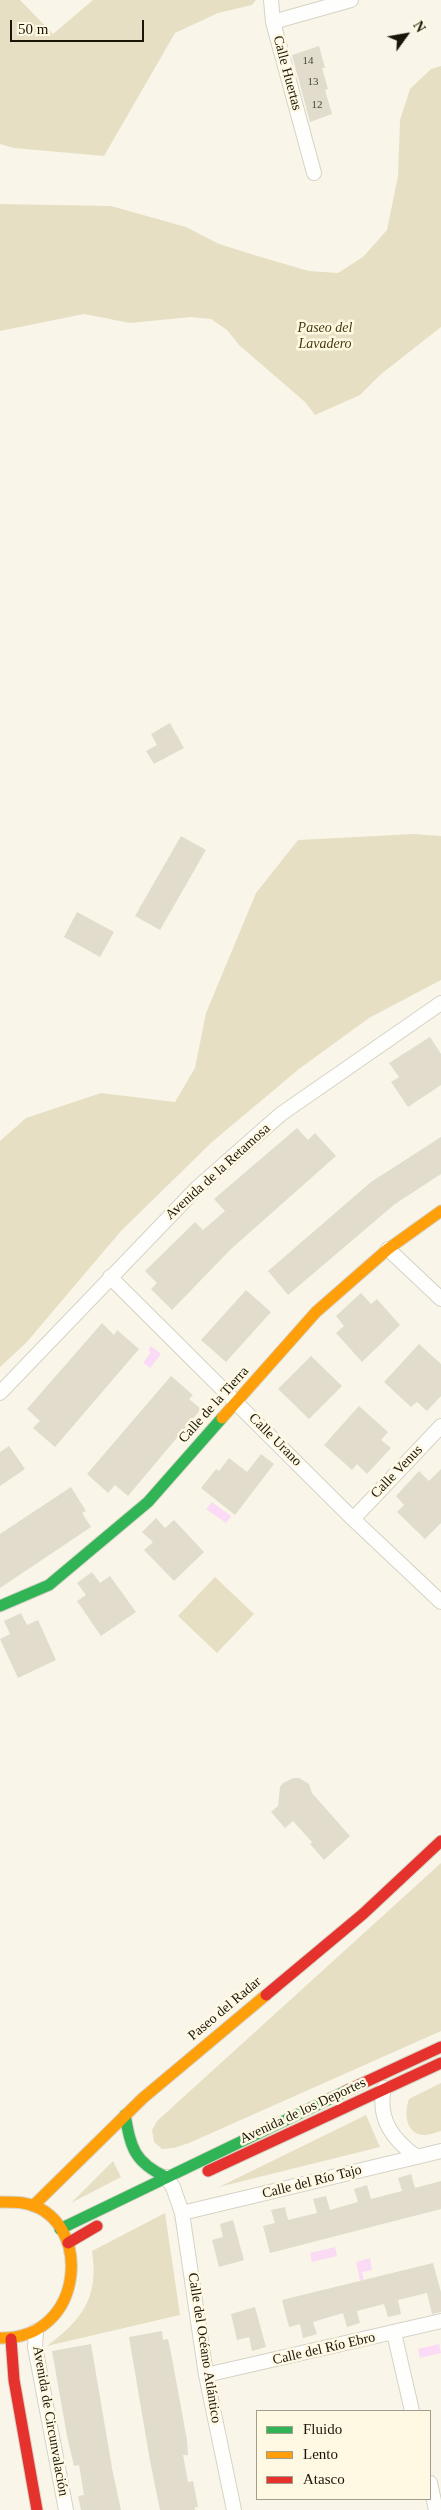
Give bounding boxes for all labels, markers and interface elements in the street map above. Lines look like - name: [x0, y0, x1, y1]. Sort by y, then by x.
- scale bar: [12, 10, 146, 42]
- north arrow: [381, 10, 431, 60]
- text: N: [410, 19, 428, 35]
- text: 50 m: [18, 21, 48, 37]
- street label: Calle Huertas: [269, 34, 305, 112]
- house number: 14: [302, 54, 314, 68]
- house number: 13: [308, 75, 318, 89]
- house number: 12: [312, 98, 322, 112]
- park label: Paseo del Lavadero: [298, 320, 352, 352]
- street label: Avenida de la Retamosa: [162, 1120, 274, 1224]
- street label: Calle de la Tierra: [175, 1363, 253, 1447]
- street label: Calle Urano: [245, 1410, 305, 1470]
- street label: Calle Venus: [368, 1442, 426, 1502]
- street label: Paseo del Radar: [185, 1974, 265, 2044]
- street label: Avenida de los Deportes: [237, 2074, 369, 2148]
- street label: Calle del Río Tajo: [260, 2162, 364, 2202]
- street label: Calle del Océano Atlántico: [184, 2272, 224, 2424]
- street label: Calle del Río Ebro: [271, 2329, 377, 2369]
- street label: Avenida de Circunvalación: [29, 2345, 71, 2497]
- legend: [256, 2410, 431, 2500]
- text: Fluido: [303, 2421, 342, 2437]
- text: Lento: [303, 2446, 338, 2462]
- text: Atasco: [303, 2471, 345, 2487]

